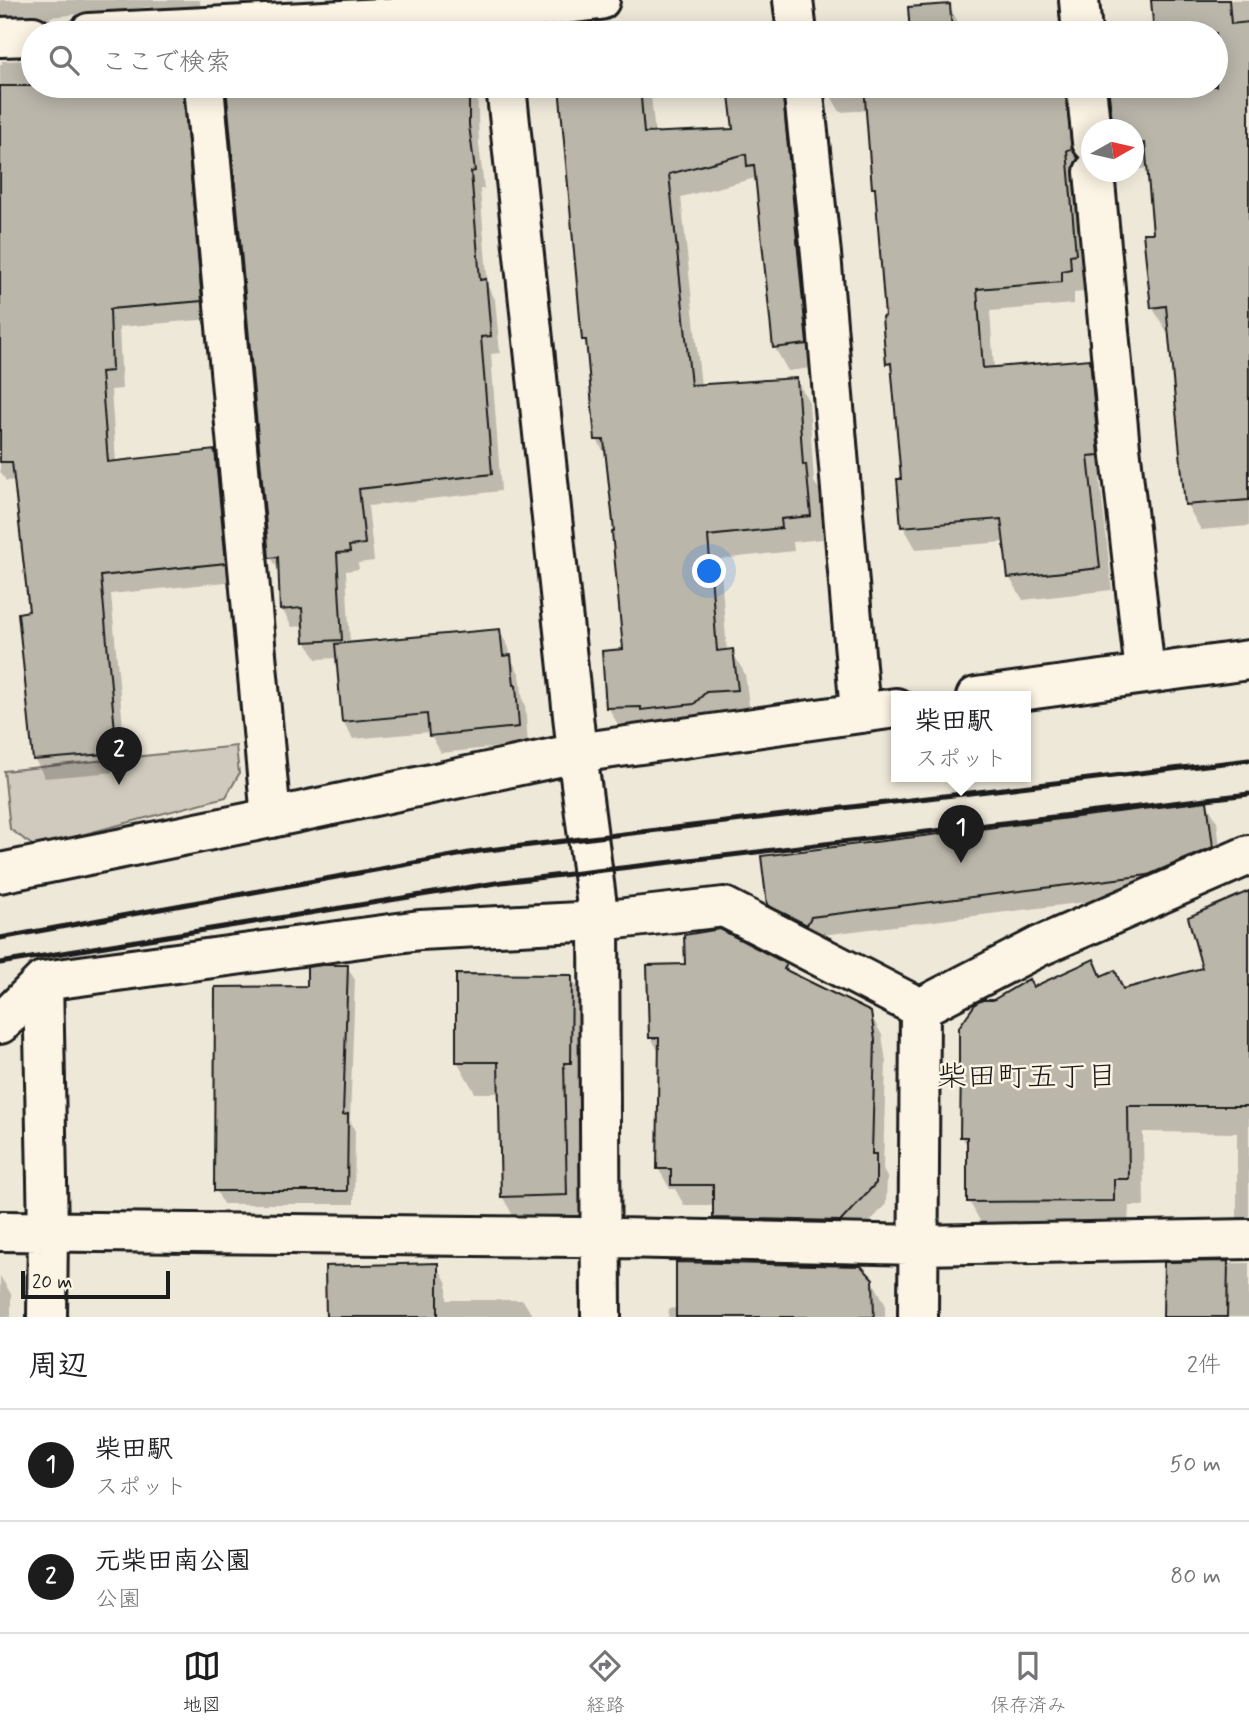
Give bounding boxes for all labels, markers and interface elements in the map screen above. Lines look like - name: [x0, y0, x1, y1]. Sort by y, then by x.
- search box: [21, 21, 1228, 98]
- icon: search: [45, 41, 83, 79]
- text: ここで検索: [101, 46, 231, 80]
- north arrow: [1081, 119, 1144, 182]
- your location: [692, 554, 726, 588]
- popup: [891, 691, 1031, 782]
- text: 柴田駅: [915, 705, 993, 739]
- pin: 2: [96, 727, 142, 785]
- text: スポット: [915, 745, 1007, 775]
- pin: 1: [938, 805, 984, 863]
- district label: 柴田町五丁目: [937, 1058, 1117, 1097]
- scale bar: [21, 1268, 170, 1300]
- text: 20 m: [32, 1270, 72, 1295]
- text: 周辺: [28, 1347, 88, 1386]
- text: 2件: [1187, 1351, 1221, 1381]
- text: 柴田駅: [95, 1433, 173, 1467]
- text: 1: [46, 1450, 56, 1480]
- text: 50 m: [1170, 1450, 1221, 1480]
- text: スポット: [95, 1473, 187, 1503]
- text: 元柴田南公園: [95, 1545, 251, 1579]
- text: 2: [45, 1562, 57, 1592]
- text: 80 m: [1170, 1562, 1221, 1592]
- text: 公園: [95, 1585, 141, 1615]
- tab: 地図: [183, 1647, 221, 1718]
- tab: 経路: [586, 1647, 624, 1718]
- tab: 保存済み: [990, 1647, 1066, 1718]

